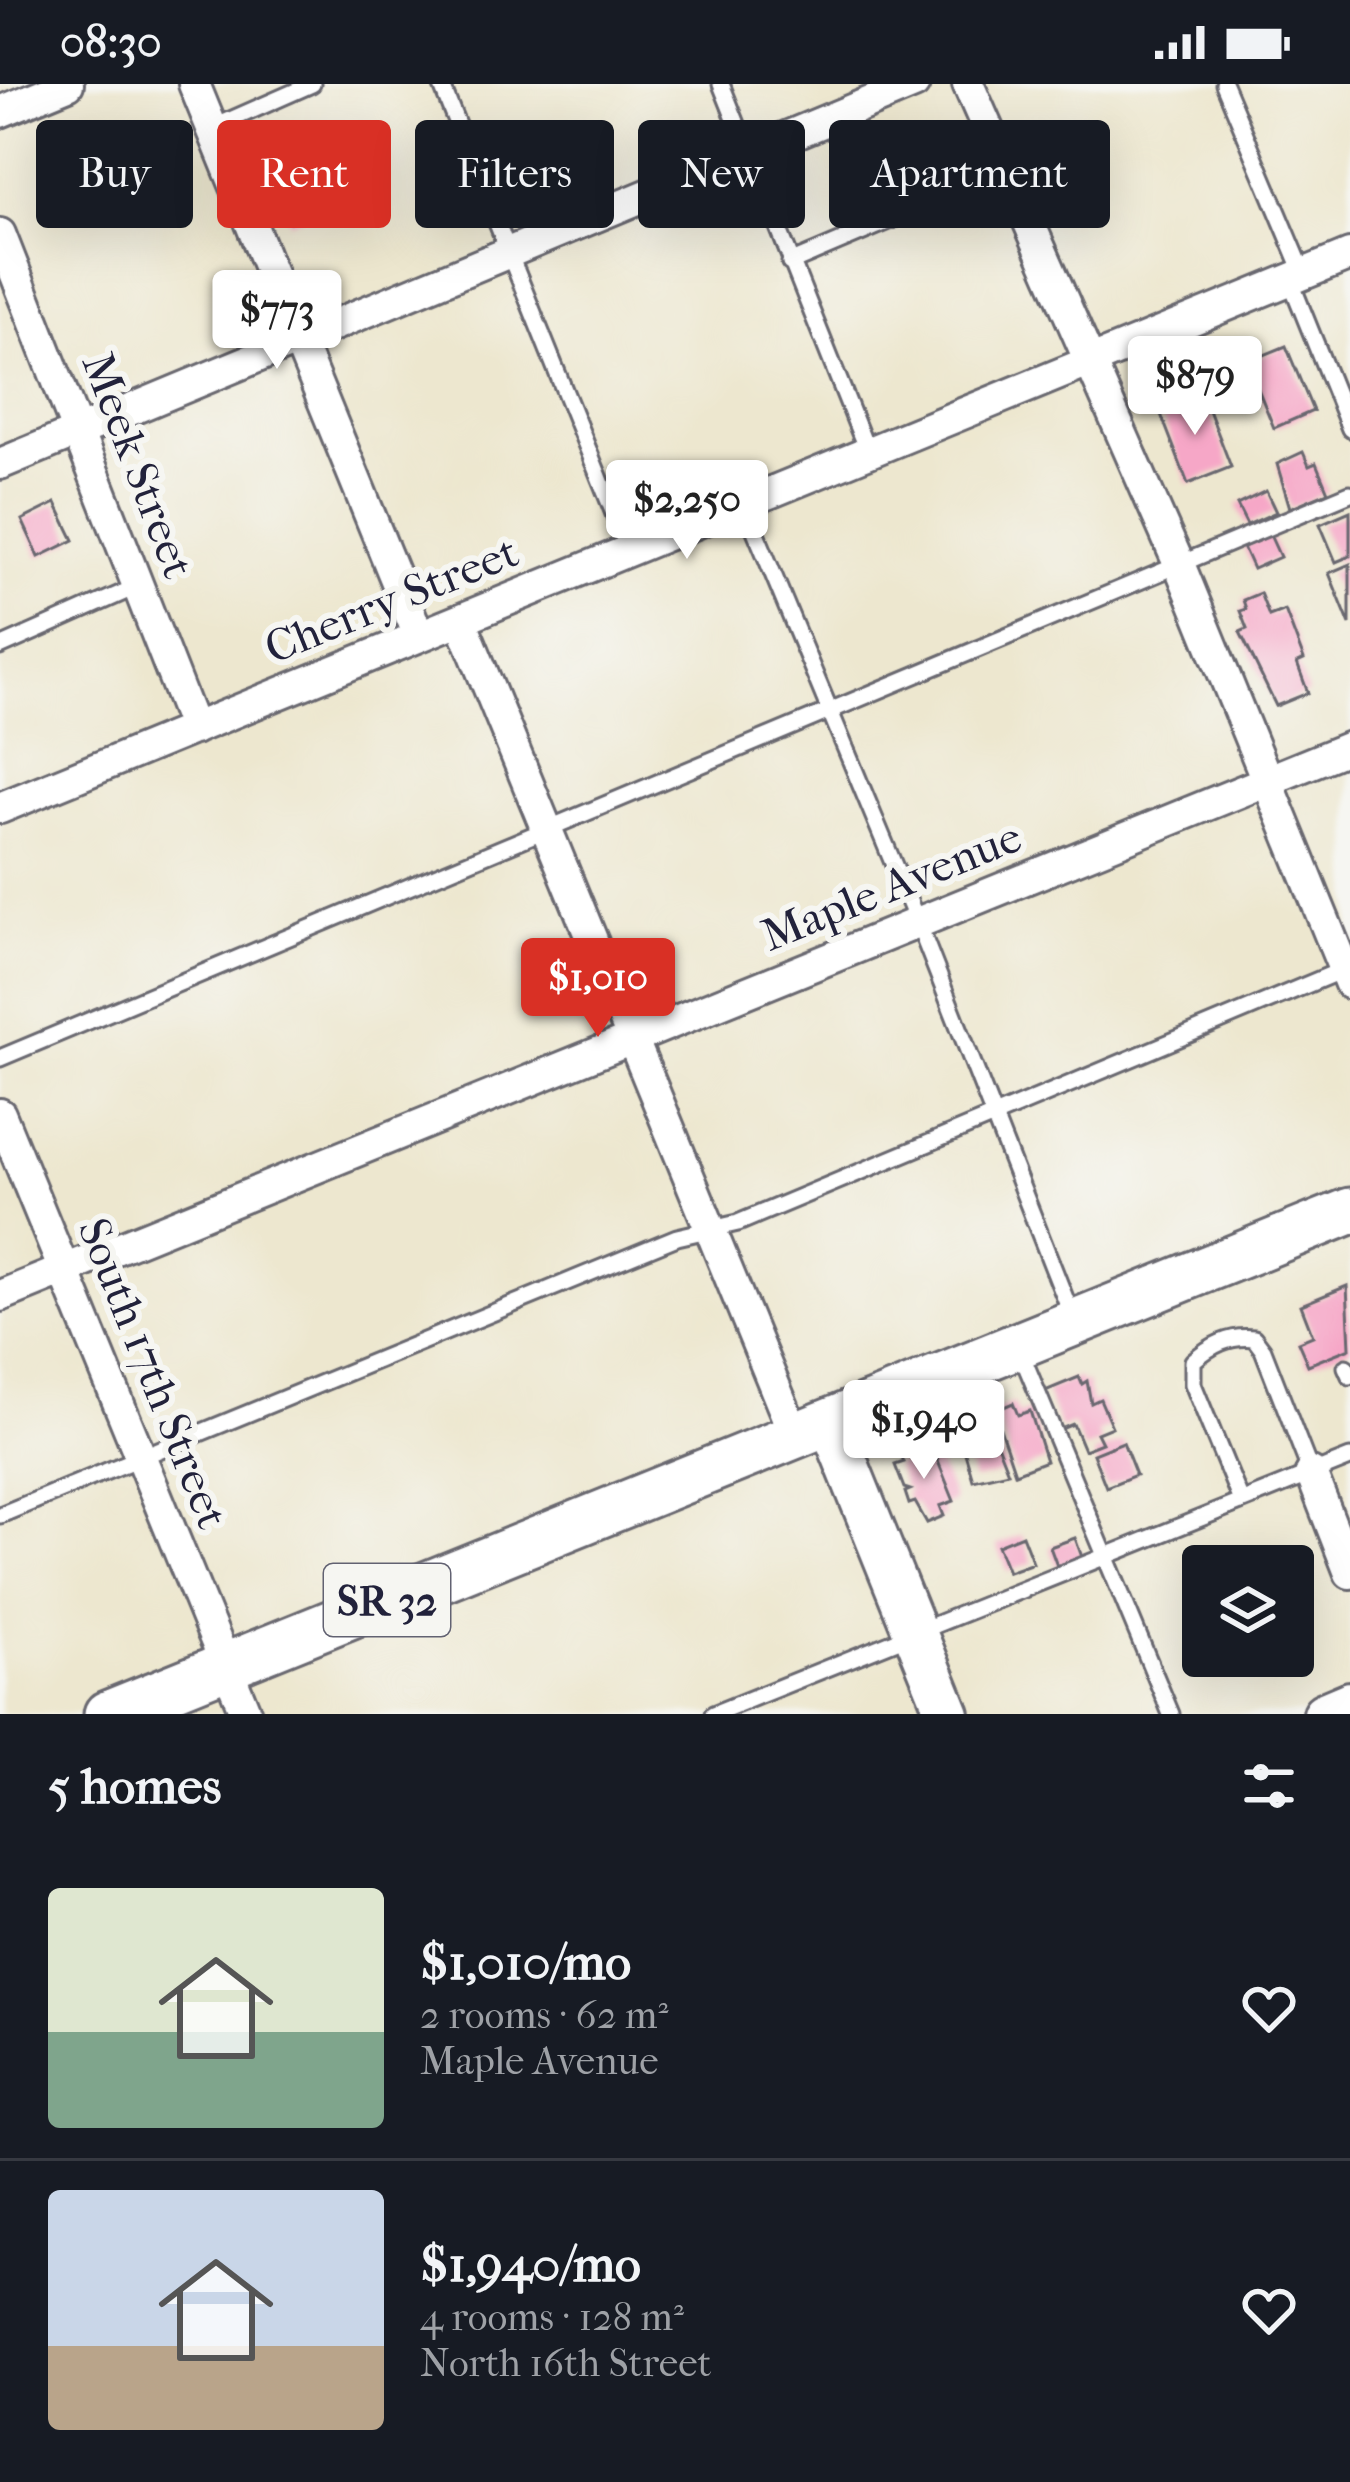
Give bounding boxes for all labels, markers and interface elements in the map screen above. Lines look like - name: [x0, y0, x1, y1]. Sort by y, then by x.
- text: 08:30: [60, 16, 162, 69]
- chip: Buy: [36, 120, 193, 228]
- chip: Rent: [217, 120, 391, 228]
- chip: Filters: [415, 120, 614, 228]
- chip: New: [638, 120, 805, 228]
- chip: Apartment: [829, 120, 1110, 228]
- pin: $773: [206, 270, 348, 372]
- text: $773: [239, 286, 315, 332]
- pin: $879: [1124, 336, 1266, 438]
- street label: Meek Street: [70, 346, 205, 585]
- text: $879: [1155, 352, 1235, 398]
- pin: $2,250: [589, 460, 785, 562]
- text: $2,250: [633, 476, 741, 522]
- street label: Cherry Street: [257, 526, 526, 675]
- street label: Maple Avenue: [754, 810, 1029, 963]
- pin: $1,010: [500, 938, 696, 1040]
- text: $1,010: [548, 954, 648, 1000]
- street label: South 17th Street: [66, 1211, 239, 1536]
- pin: $1,940: [826, 1380, 1022, 1482]
- text: $1,940: [870, 1396, 978, 1442]
- map controls: [1182, 1545, 1314, 1677]
- button: layers: [1182, 1545, 1314, 1677]
- road number: SR 32: [324, 1564, 450, 1636]
- icon: filters: [1236, 1753, 1302, 1819]
- text: 5 homes: [48, 1756, 221, 1816]
- text: $1,010/mo: [420, 1932, 631, 1992]
- icon: home: [144, 1936, 288, 2080]
- icon: heart: [1236, 1975, 1302, 2041]
- text: 2 rooms · 62 m²: [420, 1992, 669, 2038]
- text: Maple Avenue: [420, 2038, 659, 2084]
- text: $1,940/mo: [420, 2234, 641, 2294]
- icon: home: [144, 2238, 288, 2382]
- icon: heart: [1236, 2277, 1302, 2343]
- text: 4 rooms · 128 m²: [420, 2294, 684, 2340]
- text: North 16th Street: [420, 2340, 711, 2386]

